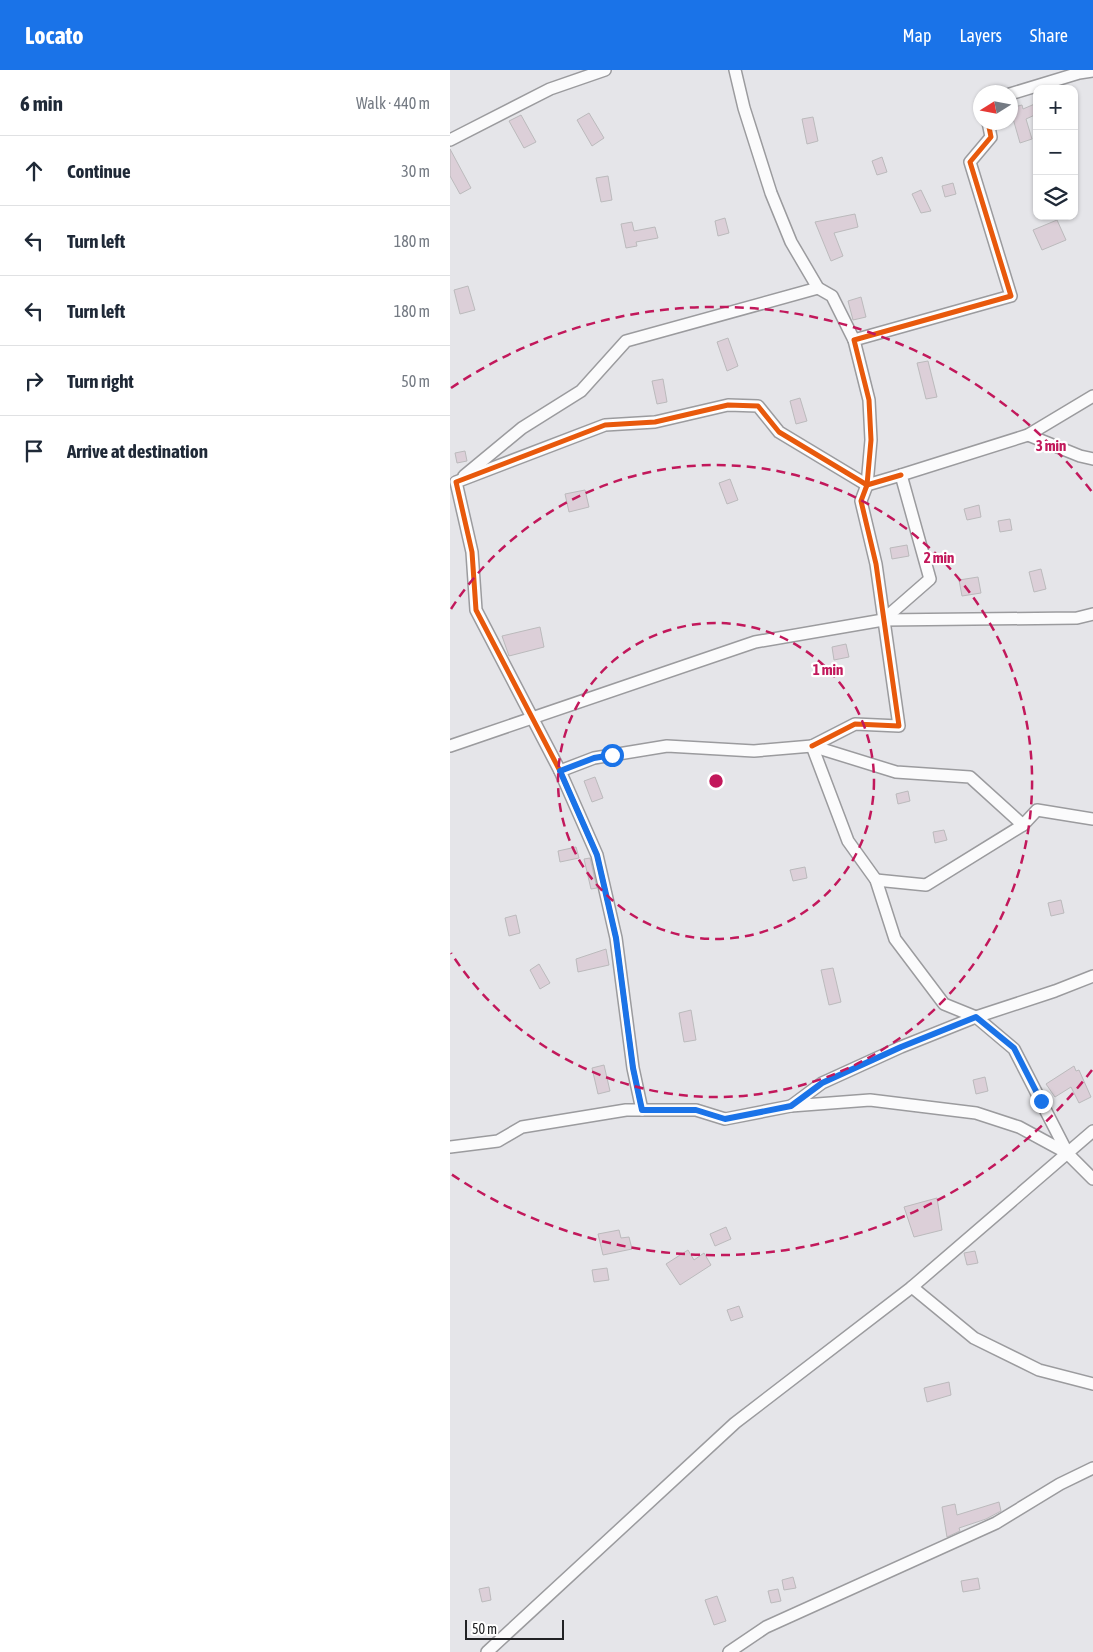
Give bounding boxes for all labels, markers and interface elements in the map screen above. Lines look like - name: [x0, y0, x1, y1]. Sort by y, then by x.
- text: Locato: [25, 22, 84, 49]
- text: Map: [902, 25, 931, 46]
- text: Layers: [959, 25, 1002, 46]
- text: Share: [1030, 25, 1068, 46]
- north arrow: [973, 85, 1018, 130]
- map controls: [1033, 85, 1078, 220]
- button: +: [1033, 85, 1078, 130]
- text: 6 min: [20, 91, 63, 115]
- text: Walk · 440 m: [356, 94, 430, 112]
- button: −: [1033, 130, 1078, 175]
- icon: ahead: [20, 157, 48, 185]
- text: Continue: [67, 160, 131, 182]
- text: 30 m: [401, 162, 430, 180]
- button: layers: [1033, 175, 1078, 220]
- icon: left: [20, 227, 48, 255]
- text: Turn left: [67, 230, 125, 252]
- text: 180 m: [394, 232, 430, 250]
- icon: left: [20, 297, 48, 325]
- text: Turn left: [67, 300, 125, 322]
- text: 180 m: [394, 302, 430, 320]
- icon: right: [20, 367, 48, 395]
- text: Turn right: [67, 370, 134, 392]
- text: 50 m: [401, 372, 430, 390]
- icon: arrive: [20, 437, 48, 465]
- text: 3 min: [1036, 437, 1066, 454]
- text: Arrive at destination: [67, 440, 208, 462]
- text: 2 min: [924, 549, 954, 566]
- text: 1 min: [813, 661, 843, 678]
- route start: [601, 744, 624, 767]
- centre of rings: [707, 772, 725, 790]
- route end: [1030, 1090, 1053, 1113]
- scale bar: [465, 1617, 564, 1640]
- text: 50 m: [472, 1621, 497, 1637]

